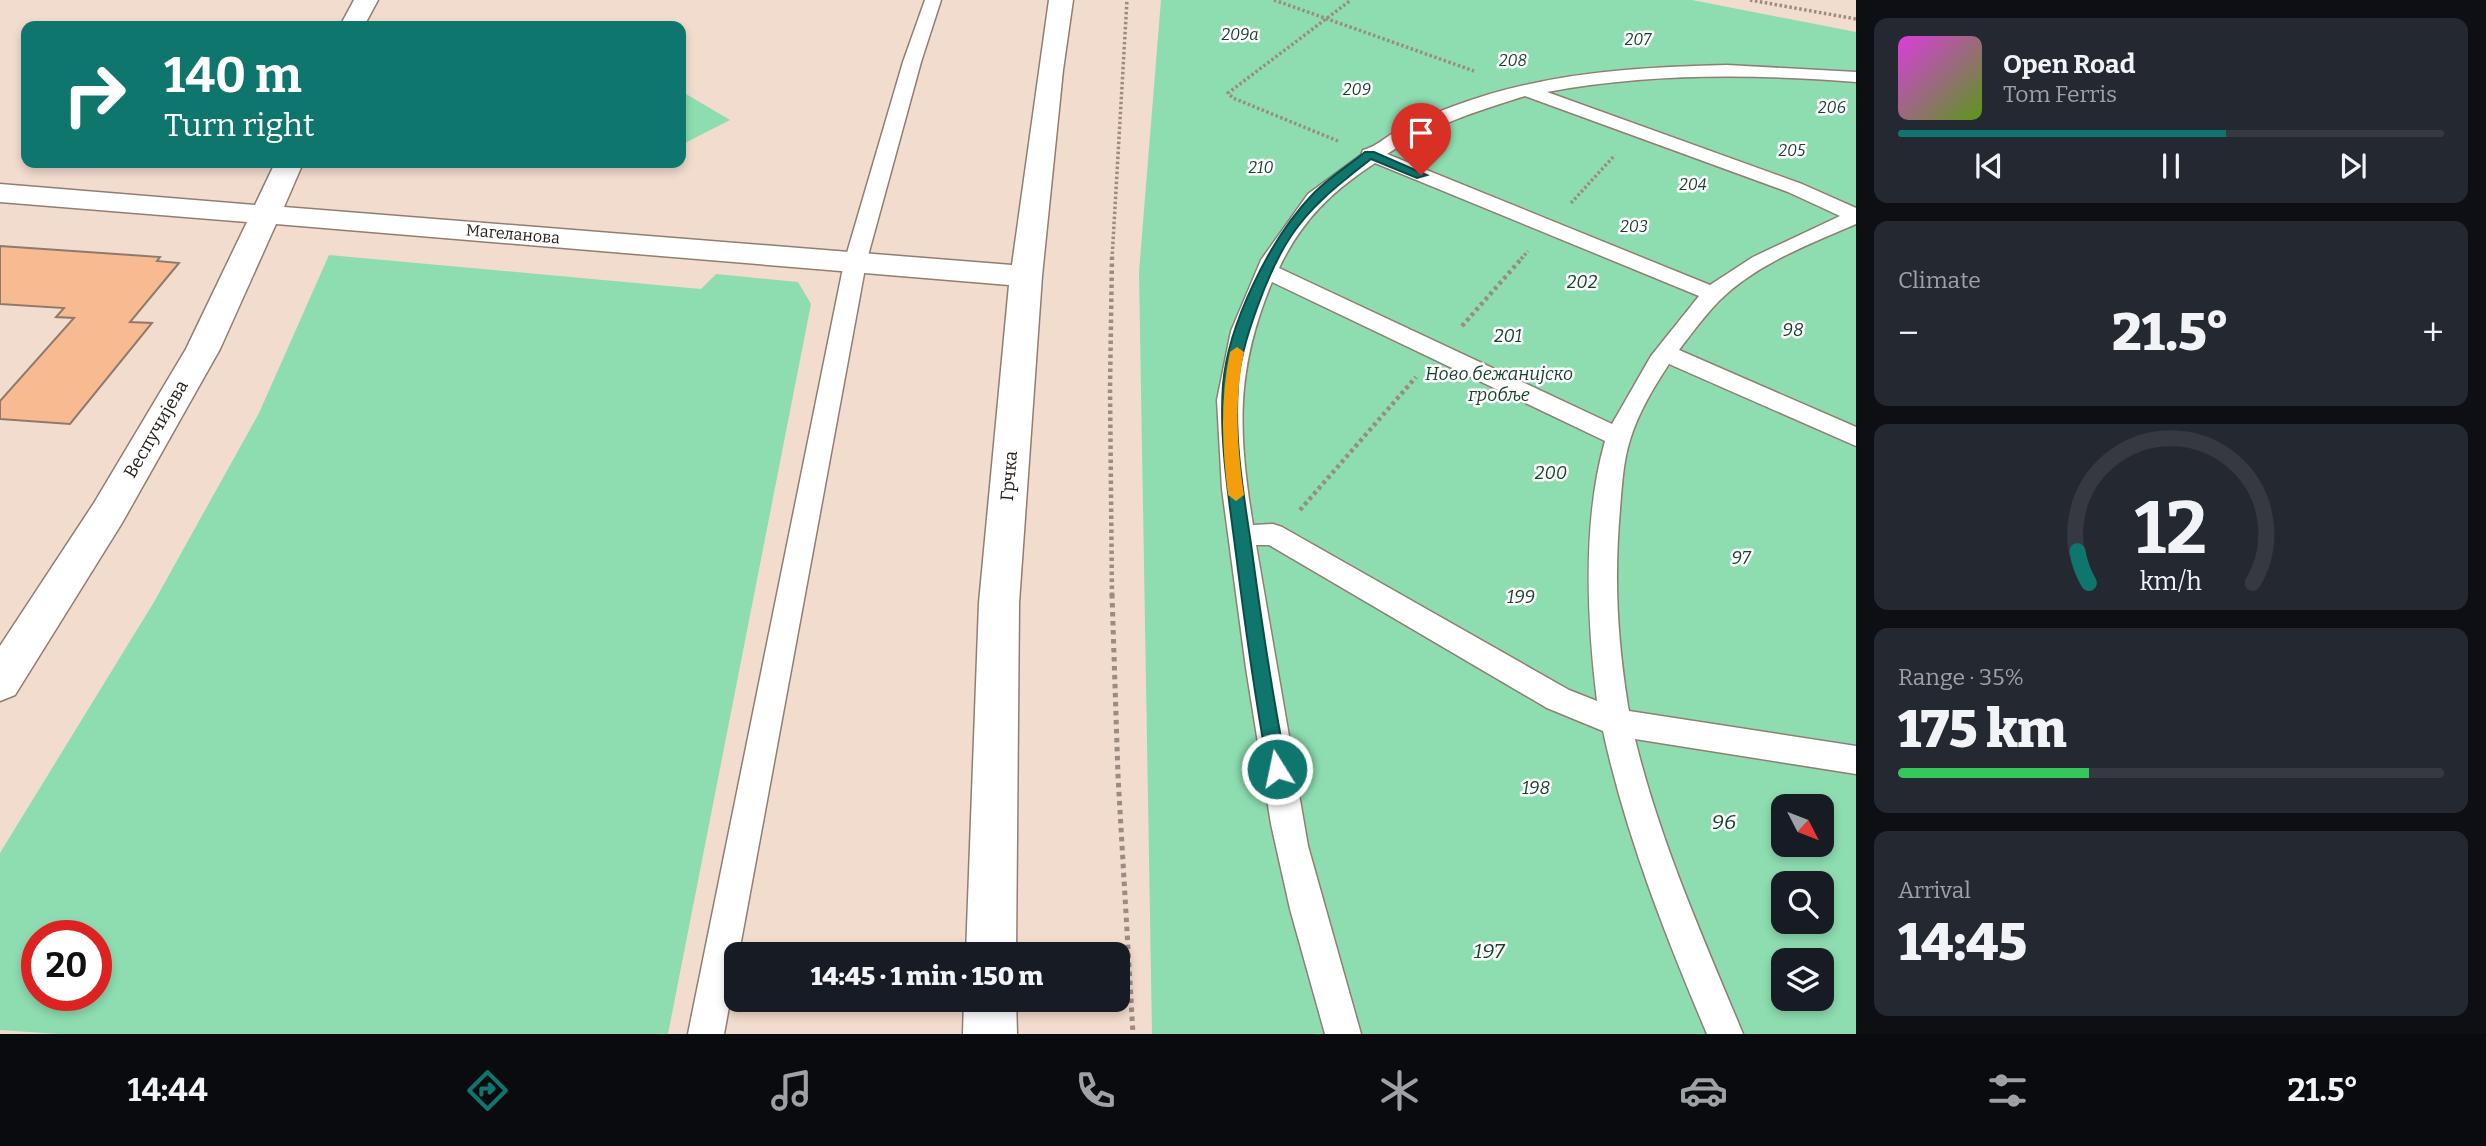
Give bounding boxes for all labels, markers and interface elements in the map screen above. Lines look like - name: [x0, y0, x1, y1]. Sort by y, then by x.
- park label: 209a: [1221, 25, 1259, 44]
- park label: 207: [1625, 30, 1652, 49]
- text: 140 m: [164, 46, 302, 105]
- icon: right: [49, 49, 140, 140]
- text: Open Road: [2003, 49, 2135, 80]
- park label: 208: [1499, 51, 1527, 70]
- park label: 209: [1343, 80, 1371, 99]
- text: Tom Ferris: [2003, 80, 2117, 108]
- park label: 206: [1818, 98, 1846, 117]
- pin: [1391, 103, 1451, 175]
- text: Turn right: [164, 106, 315, 144]
- icon: arrive: [1402, 114, 1440, 152]
- park label: 205: [1778, 141, 1806, 160]
- icon: previous: [1970, 147, 2008, 185]
- icon: pause: [2152, 147, 2190, 185]
- icon: next: [2334, 147, 2372, 185]
- park label: 210: [1249, 158, 1274, 177]
- park label: 204: [1679, 175, 1707, 194]
- park label: 203: [1620, 217, 1648, 236]
- street label: Магеланова: [465, 220, 561, 248]
- text: Climate: [1898, 266, 1981, 294]
- park label: 202: [1567, 271, 1598, 293]
- text: 21.5°: [2112, 301, 2229, 364]
- text: −: [1898, 310, 1919, 356]
- text: +: [2422, 310, 2444, 356]
- park label: 98: [1783, 319, 1804, 341]
- park label: 201: [1494, 325, 1522, 347]
- park label: Ново бежанијско гробље: [1425, 363, 1573, 406]
- street label: Веспучијева: [119, 376, 193, 482]
- street label: Грчка: [996, 450, 1022, 502]
- park label: 200: [1535, 462, 1567, 484]
- text: 12: [2135, 485, 2207, 572]
- park label: 97: [1732, 547, 1752, 569]
- text: km/h: [2140, 567, 2202, 597]
- park label: 199: [1507, 586, 1535, 608]
- text: Range · 35%: [1898, 663, 2024, 691]
- text: 175 km: [1898, 698, 2067, 761]
- position arrow: [1240, 732, 1314, 806]
- park label: 198: [1522, 777, 1551, 799]
- north arrow: [1771, 794, 1834, 858]
- map controls: [1771, 794, 1834, 1011]
- park label: 96: [1712, 809, 1736, 835]
- button: search: [1771, 871, 1834, 934]
- text: Arrival: [1898, 876, 1971, 904]
- text: 14:45: [1898, 911, 2027, 974]
- speed limit sign: 20: [21, 920, 112, 1011]
- park label: 197: [1474, 938, 1506, 964]
- button: layers: [1771, 948, 1834, 1011]
- text: 14:45 · 1 min · 150 m: [811, 961, 1043, 992]
- icon: directions: [463, 1066, 512, 1115]
- icon: music: [767, 1066, 816, 1115]
- icon: phone: [1071, 1066, 1120, 1115]
- icon: climate: [1375, 1066, 1424, 1115]
- icon: car: [1679, 1066, 1728, 1115]
- icon: filters: [1983, 1066, 2032, 1115]
- text: 14:44: [128, 1071, 208, 1109]
- text: 21.5°: [2288, 1071, 2358, 1109]

